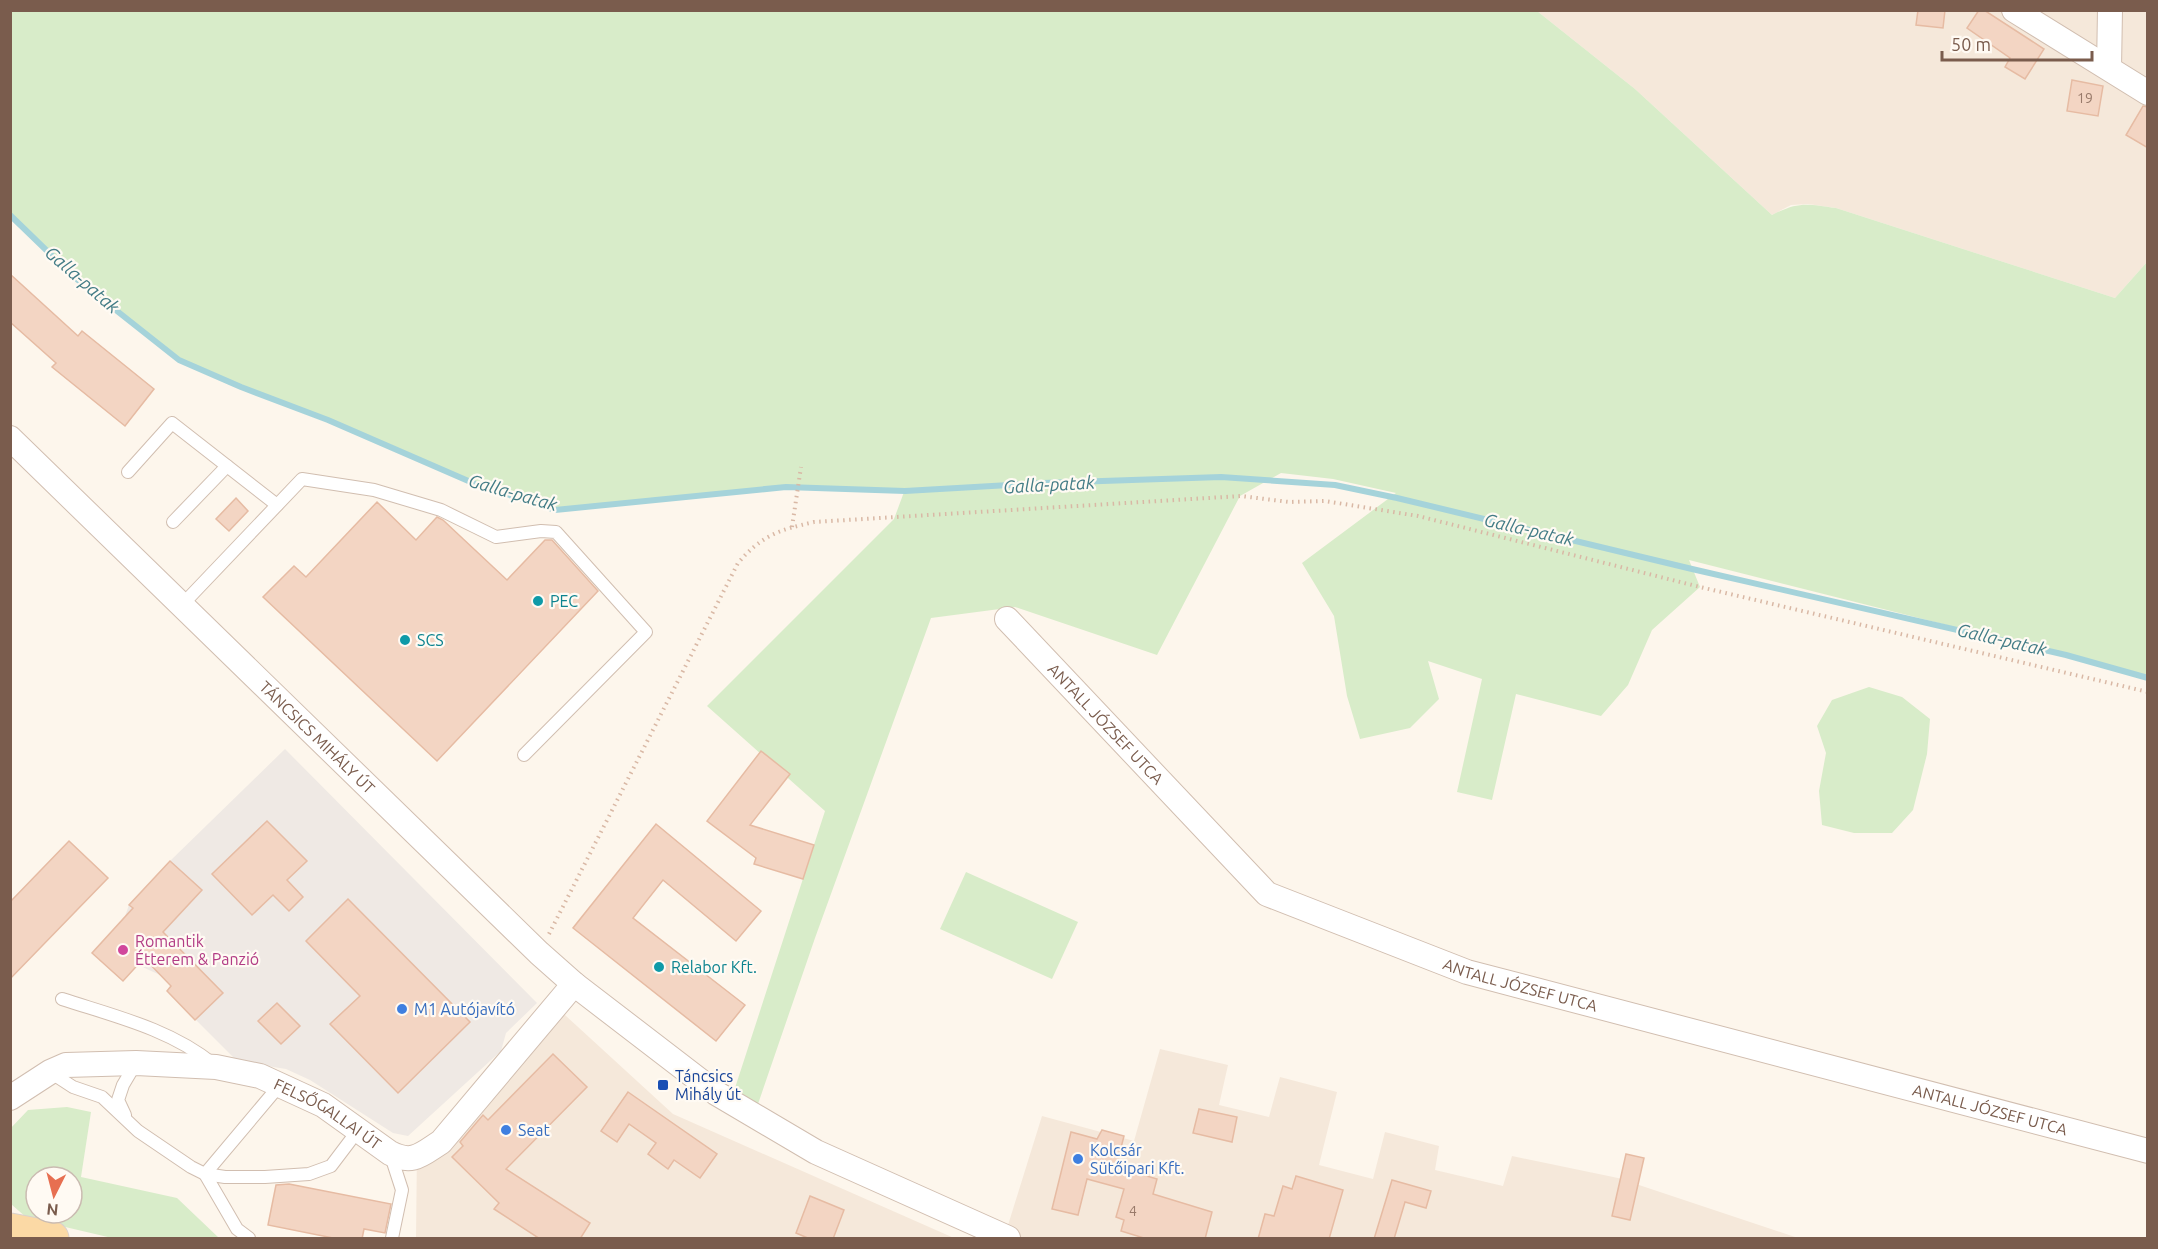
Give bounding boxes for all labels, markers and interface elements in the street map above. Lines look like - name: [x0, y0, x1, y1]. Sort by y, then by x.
- scale bar: [1942, 24, 2092, 62]
- text: 50 m: [1951, 34, 1991, 54]
- house number: 19: [2077, 90, 2093, 106]
- water label: Galla-patak: [41, 242, 124, 317]
- water label: Galla-patak: [466, 470, 561, 515]
- water label: Galla-patak: [1003, 472, 1096, 496]
- water label: Galla-patak: [1482, 509, 1577, 549]
- place label: PEC: [550, 592, 578, 610]
- marker: PEC: [531, 594, 545, 608]
- water label: Galla-patak: [1955, 619, 2050, 659]
- place label: SCS: [417, 631, 444, 649]
- marker: SCS: [398, 633, 412, 647]
- street label: ANTALL JÓZSEF UTCA: [1045, 660, 1168, 788]
- street label: TÁNCSICS MIHÁLY ÚT: [256, 677, 379, 797]
- place label: Romantik Étterem & Panzió: [135, 932, 259, 968]
- marker: Romantik Étterem & Panzió: [116, 943, 130, 957]
- street label: ANTALL JÓZSEF UTCA: [1441, 955, 1600, 1015]
- place label: Relabor Kft.: [671, 958, 757, 976]
- marker: Relabor Kft.: [652, 960, 666, 974]
- place label: M1 Autójavító: [414, 1000, 515, 1018]
- marker: M1 Autójavító: [395, 1002, 409, 1016]
- place label: Táncsics Mihály út: [675, 1067, 742, 1103]
- street label: FELSŐGALLAI ÚT: [271, 1075, 385, 1153]
- marker: Táncsics Mihály út: [656, 1078, 670, 1092]
- street label: ANTALL JÓZSEF UTCA: [1911, 1081, 2070, 1139]
- place label: Seat: [518, 1121, 550, 1139]
- marker: Seat: [499, 1123, 513, 1137]
- place label: Kolcsár Sütőipari Kft.: [1090, 1141, 1184, 1177]
- marker: Kolcsár Sütőipari Kft.: [1071, 1152, 1085, 1166]
- north arrow: [24, 1165, 84, 1225]
- text: N: [46, 1200, 59, 1219]
- house number: 4: [1129, 1203, 1137, 1219]

